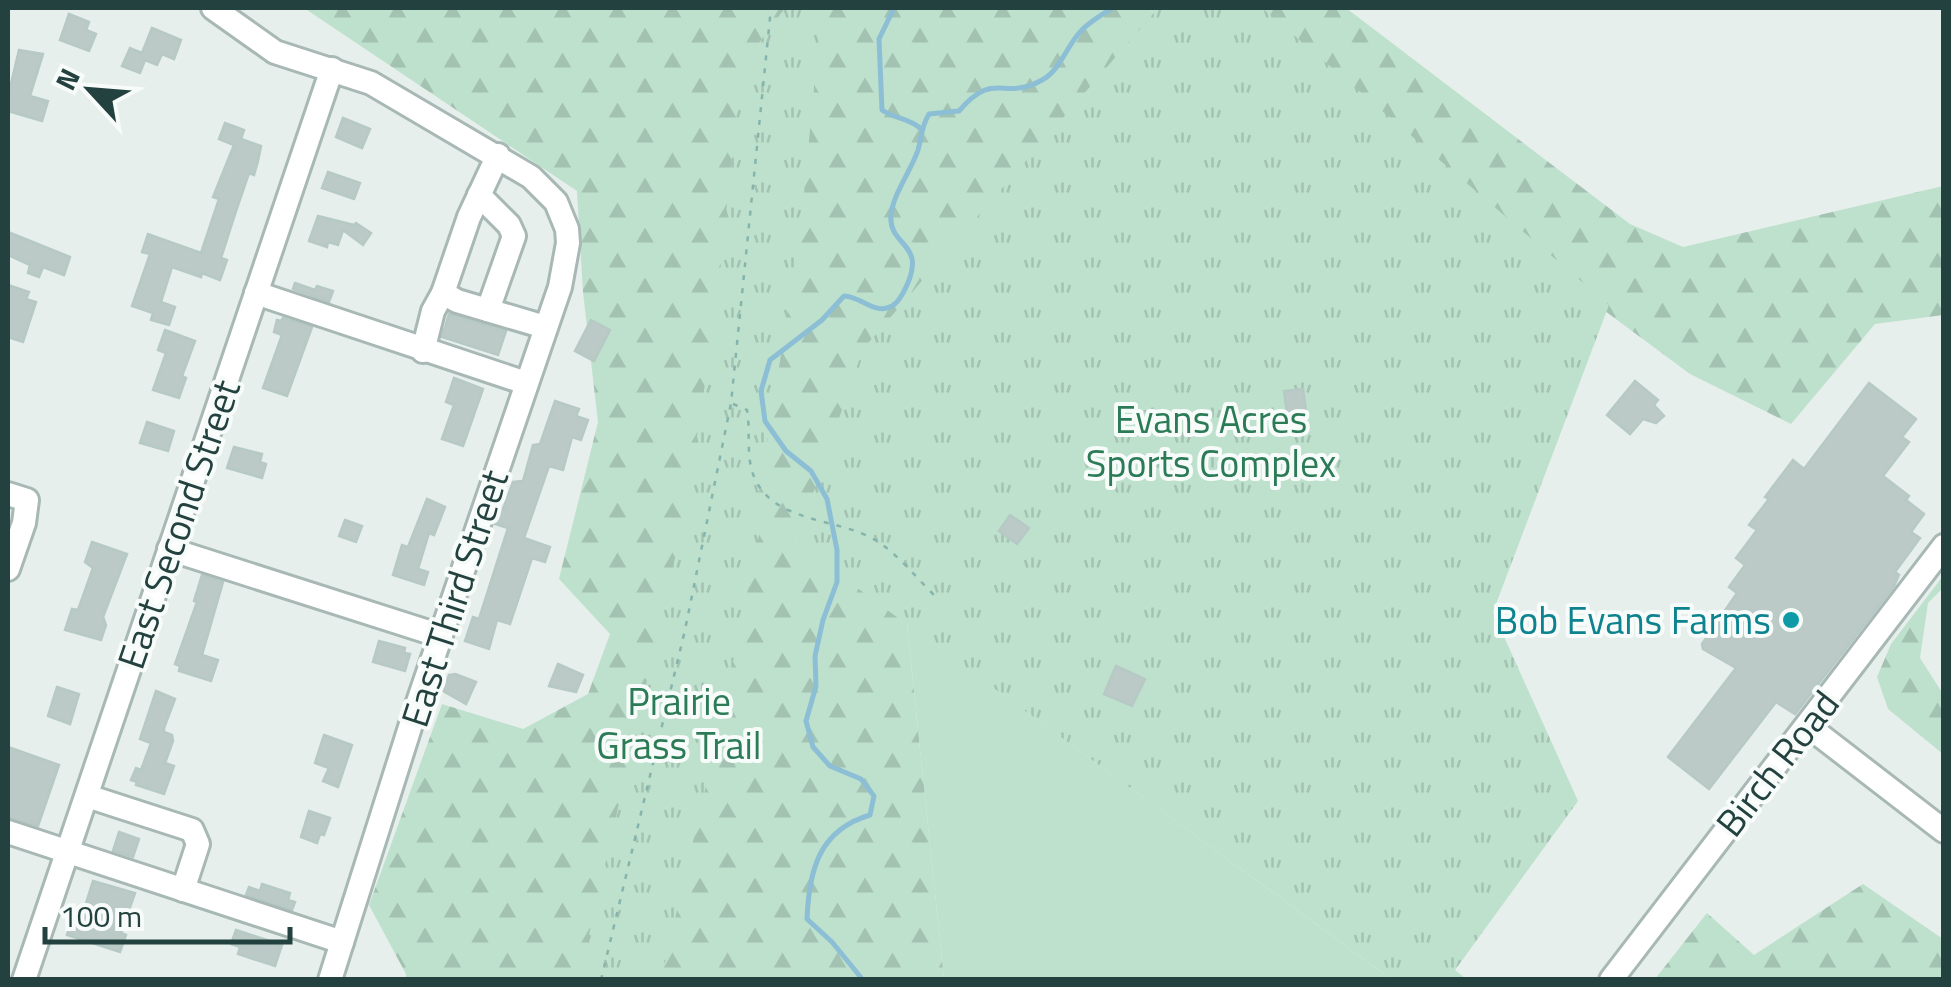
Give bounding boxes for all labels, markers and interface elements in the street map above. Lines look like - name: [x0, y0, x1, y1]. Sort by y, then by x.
- north arrow: [40, 40, 140, 140]
- text: N: [44, 61, 91, 97]
- street label: East Second Street: [101, 372, 255, 676]
- park label: Evans Acres Sports Complex: [1086, 390, 1336, 492]
- street label: East Third Street: [385, 462, 523, 734]
- place label: Bob Evans Farms: [1495, 591, 1771, 649]
- marker: Bob Evans Farms: [1780, 609, 1802, 631]
- park label: Prairie Grass Trail: [596, 672, 762, 774]
- street label: Birch Road: [1701, 677, 1853, 849]
- scale bar: [45, 882, 290, 944]
- text: 100 m: [60, 893, 142, 939]

